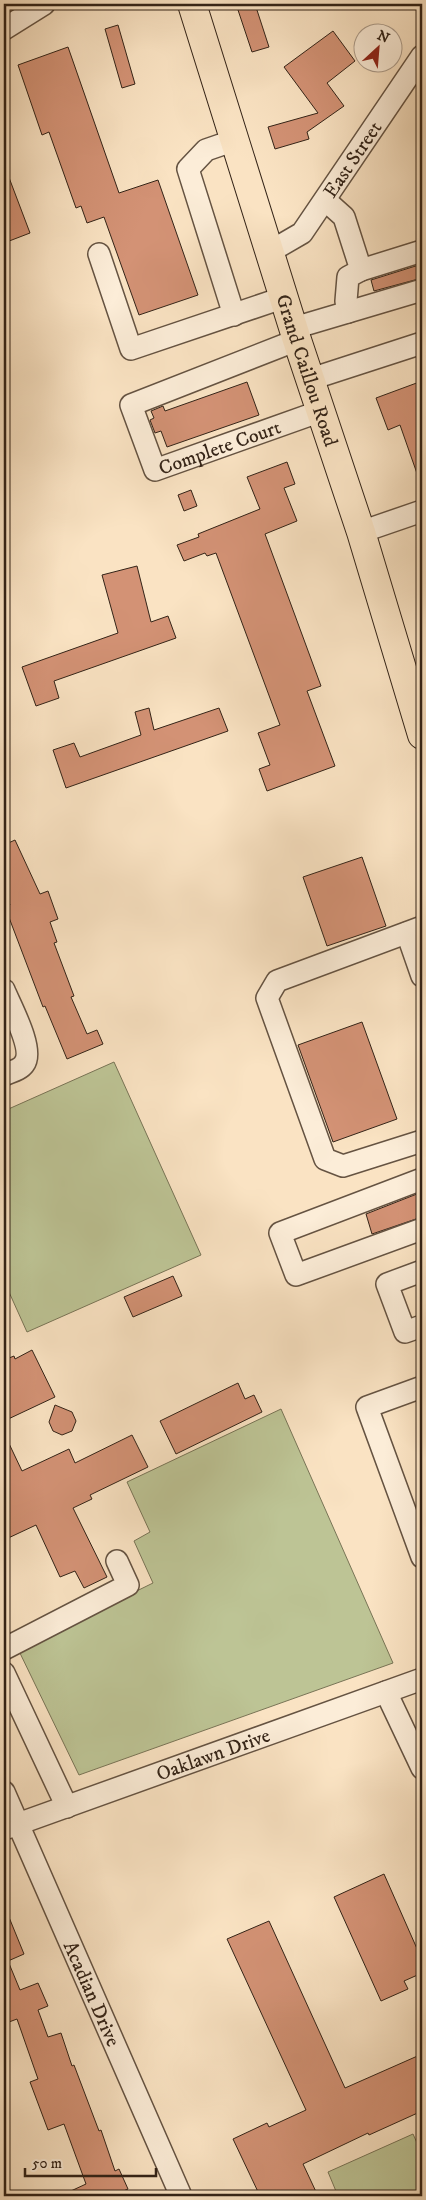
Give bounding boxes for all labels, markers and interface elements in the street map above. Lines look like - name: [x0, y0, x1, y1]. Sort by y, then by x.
- north arrow: [354, 22, 404, 72]
- text: N: [374, 27, 393, 48]
- street label: East Street: [318, 117, 388, 203]
- street label: Grand Caillou Road: [270, 292, 343, 450]
- street label: Complete Court: [156, 415, 284, 482]
- street label: Oaklawn Drive: [153, 1724, 274, 1787]
- street label: Acadian Drive: [57, 1937, 125, 2051]
- scale bar: [25, 2145, 156, 2177]
- text: 50 m: [32, 2154, 62, 2173]

